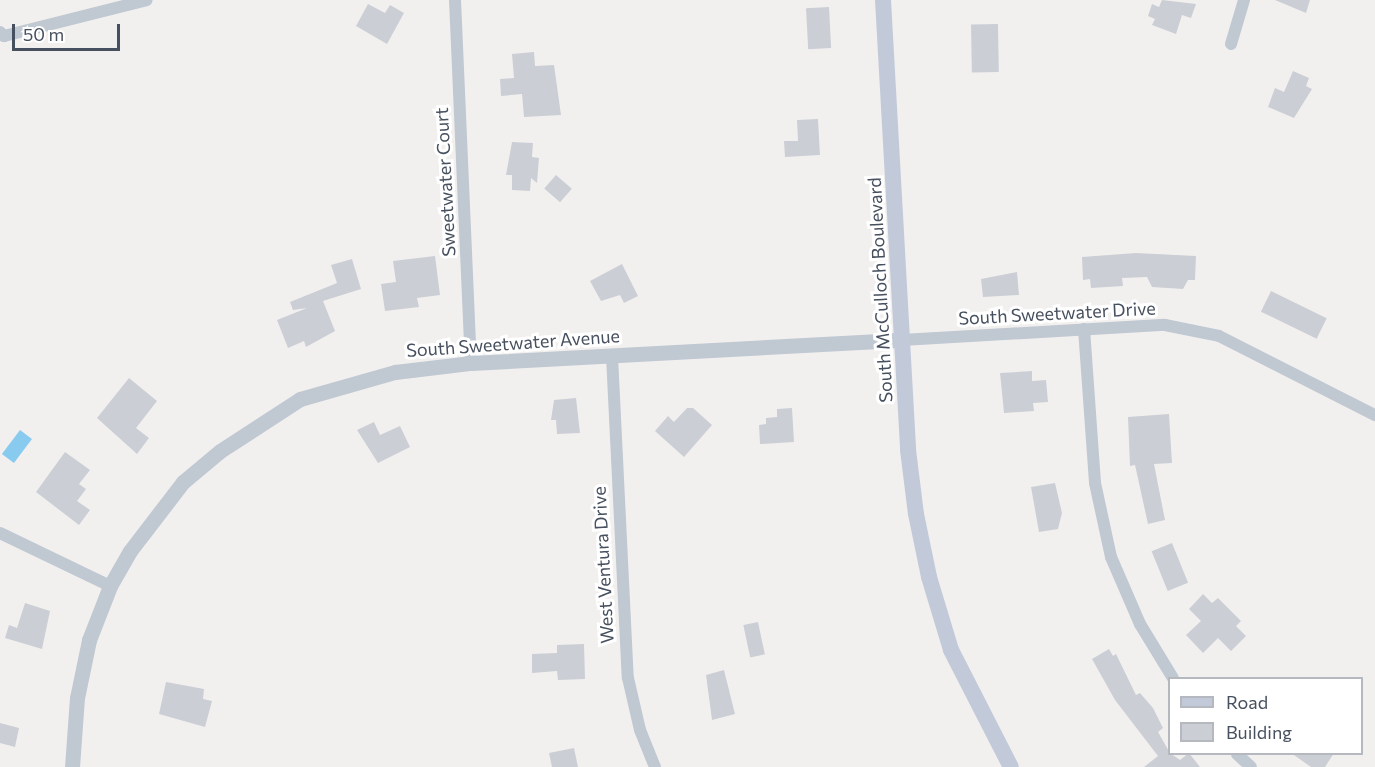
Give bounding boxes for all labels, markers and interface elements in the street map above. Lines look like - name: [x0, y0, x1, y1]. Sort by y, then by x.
- scale bar: [15, 12, 123, 50]
- text: 50 m: [23, 23, 64, 45]
- street label: Sweetwater Court: [430, 107, 460, 257]
- street label: South McCulloch Boulevard: [863, 177, 897, 403]
- street label: South Sweetwater Drive: [958, 297, 1156, 329]
- street label: South Sweetwater Avenue: [406, 325, 620, 361]
- street label: West Ventura Drive: [588, 486, 618, 644]
- legend: [1168, 677, 1363, 755]
- text: Road: [1226, 691, 1268, 713]
- text: Building: [1226, 721, 1292, 743]

